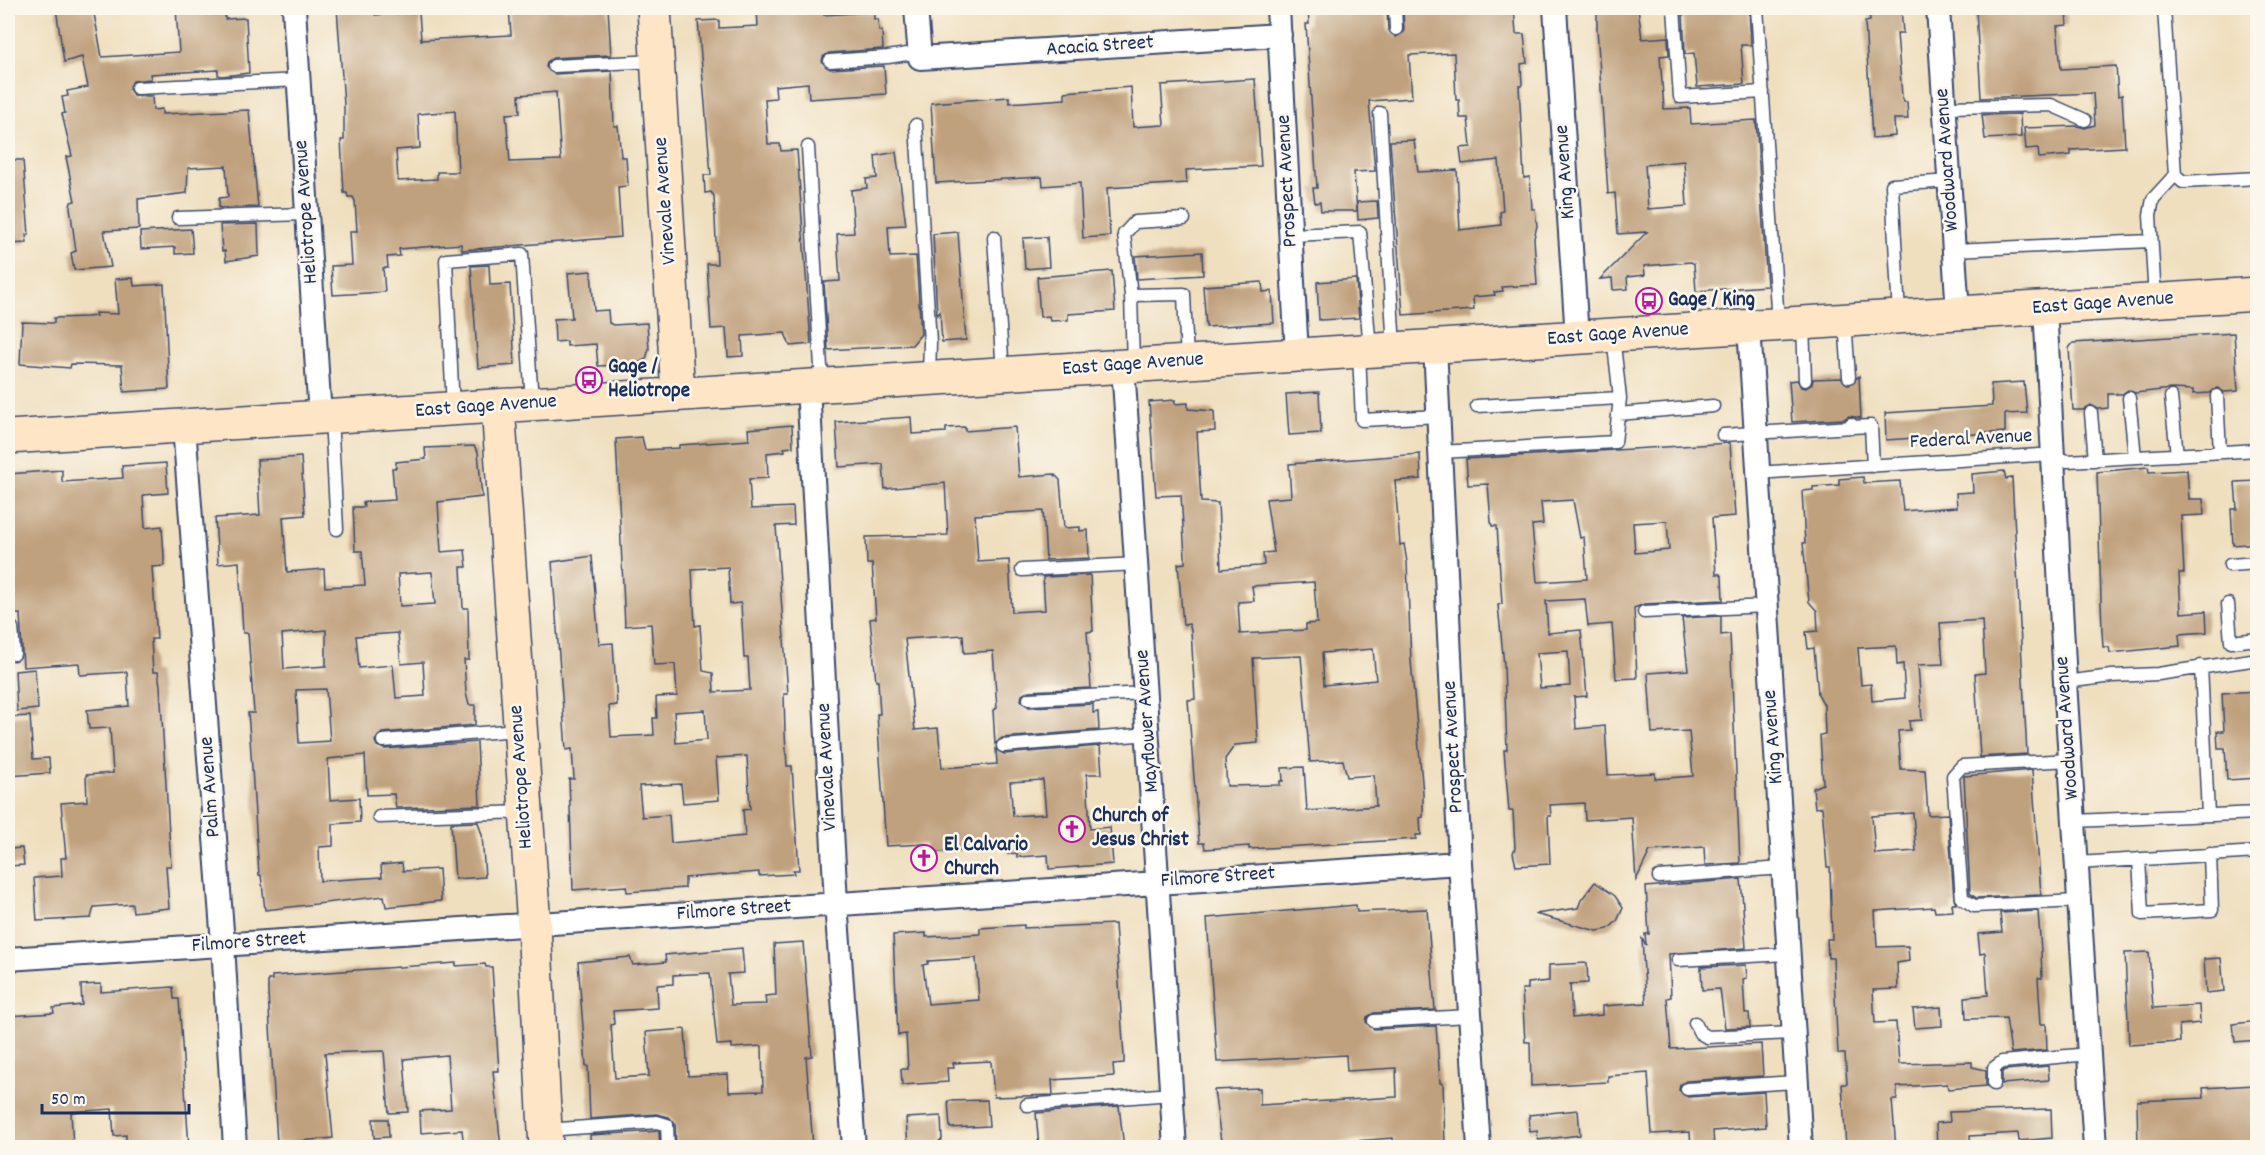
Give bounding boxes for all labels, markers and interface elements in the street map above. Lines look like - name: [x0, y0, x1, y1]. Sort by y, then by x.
- street label: Acacia Street: [1045, 28, 1155, 66]
- street label: Woodward Avenue: [1928, 87, 1968, 233]
- street label: Prospect Avenue: [1270, 114, 1306, 248]
- street label: King Avenue: [1548, 124, 1584, 220]
- street label: Vinevale Avenue: [647, 136, 685, 266]
- street label: Heliotrope Avenue: [287, 139, 327, 285]
- street label: East Gage Avenue: [2031, 284, 2175, 324]
- bus stop icon: Gage / King: [1634, 286, 1664, 316]
- place label: Gage / King: [1668, 286, 1755, 316]
- street label: East Gage Avenue: [1546, 315, 1690, 355]
- street label: East Gage Avenue: [1061, 345, 1205, 385]
- place label: Gage / Heliotrope: [608, 353, 690, 407]
- bus stop icon: Gage / Heliotrope: [574, 365, 604, 395]
- street label: East Gage Avenue: [414, 387, 558, 427]
- street label: Federal Avenue: [1909, 422, 2033, 458]
- street label: Mayflower Avenue: [1128, 648, 1168, 794]
- street label: Woodward Avenue: [2048, 655, 2088, 801]
- street label: Prospect Avenue: [1436, 680, 1472, 814]
- street label: King Avenue: [1756, 689, 1792, 785]
- street label: Vinevale Avenue: [810, 702, 846, 832]
- street label: Heliotrope Avenue: [502, 704, 542, 850]
- street label: Palm Avenue: [193, 736, 229, 838]
- place label: Church of Jesus Christ: [1092, 802, 1189, 856]
- church icon: Church of Jesus Christ: [1057, 814, 1087, 844]
- place label: El Calvario Church: [944, 831, 1028, 885]
- church icon: El Calvario Church: [909, 843, 939, 873]
- street label: Filmore Street: [1160, 859, 1277, 897]
- street label: Filmore Street: [676, 892, 793, 930]
- street label: Filmore Street: [191, 924, 308, 962]
- scale bar: [42, 1077, 189, 1115]
- text: 50 m: [51, 1088, 86, 1113]

